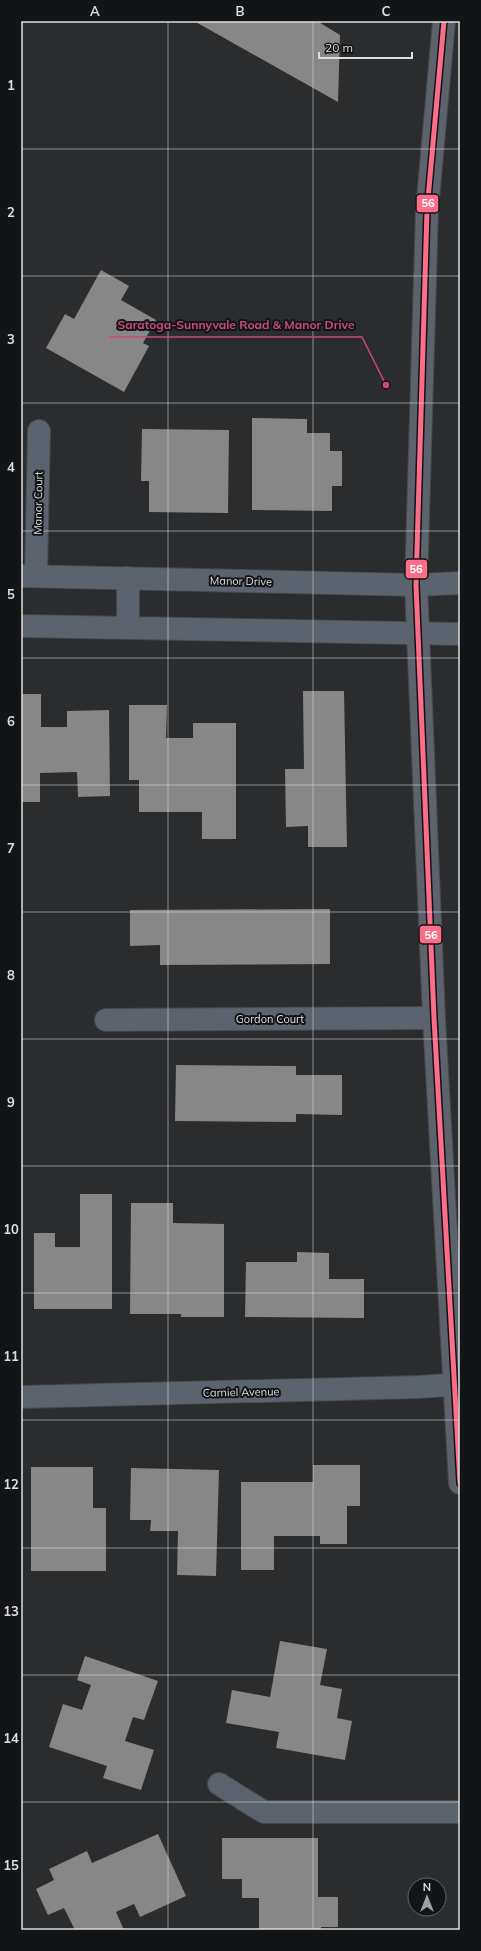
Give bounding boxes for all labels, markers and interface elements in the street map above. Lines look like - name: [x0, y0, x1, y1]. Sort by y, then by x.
- text: A: [90, 3, 100, 19]
- text: B: [236, 3, 245, 19]
- text: C: [382, 3, 391, 19]
- scale bar: [319, 34, 412, 60]
- text: 20 m: [325, 40, 353, 55]
- text: 1: [7, 77, 15, 93]
- line badge: 56: [416, 194, 439, 213]
- text: 56: [421, 196, 435, 210]
- text: 2: [7, 204, 15, 220]
- callout: Saratoga-Sunnyvale Road & Manor Drive: [109, 313, 362, 337]
- text: Saratoga-Sunnyvale Road & Manor Drive: [117, 317, 355, 332]
- text: 3: [7, 331, 15, 347]
- text: 4: [7, 459, 15, 475]
- street label: Manor Court: [30, 471, 46, 535]
- line badge: 56: [405, 559, 428, 579]
- text: 56: [409, 562, 423, 576]
- street label: Manor Drive: [210, 573, 272, 589]
- text: 5: [7, 586, 15, 602]
- text: 6: [7, 713, 15, 729]
- text: 7: [7, 840, 15, 856]
- line badge: 56: [419, 925, 442, 944]
- text: 56: [424, 928, 438, 942]
- text: 8: [7, 967, 15, 983]
- street label: Gordon Court: [236, 1012, 304, 1026]
- text: 9: [7, 1094, 15, 1110]
- text: 10: [3, 1221, 19, 1237]
- text: 11: [3, 1348, 19, 1364]
- street label: Carniel Avenue: [202, 1384, 280, 1400]
- text: 12: [3, 1476, 19, 1492]
- text: 13: [3, 1603, 19, 1619]
- text: 14: [3, 1730, 19, 1746]
- text: 15: [3, 1857, 19, 1873]
- north arrow: [407, 1877, 447, 1917]
- text: N: [423, 1880, 431, 1894]

